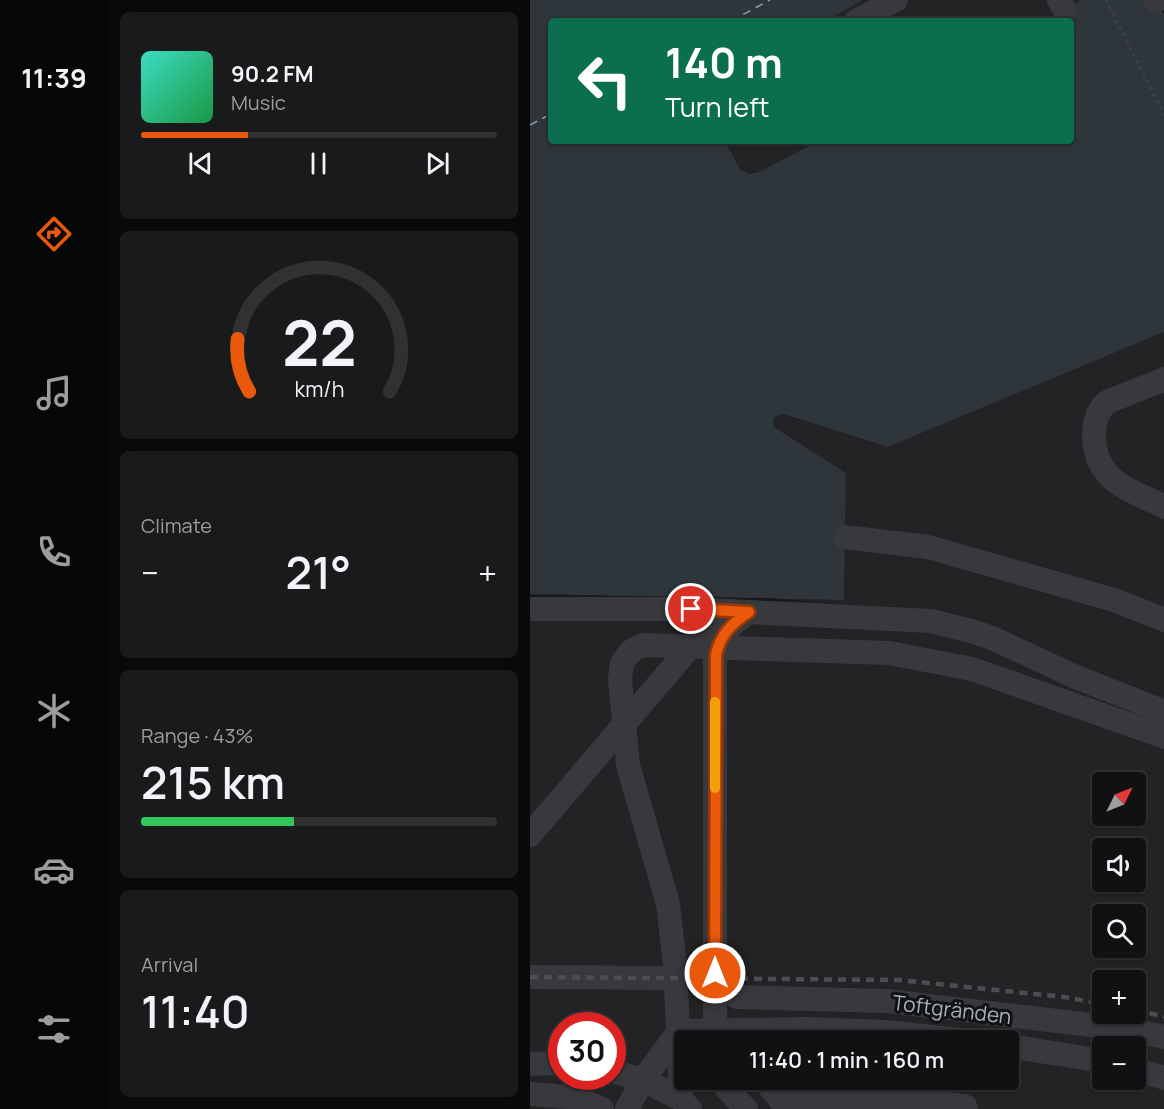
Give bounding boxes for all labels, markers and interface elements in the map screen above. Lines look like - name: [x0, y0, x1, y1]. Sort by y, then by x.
- text: 140 m: [665, 33, 783, 91]
- icon: left: [566, 42, 644, 120]
- text: 11:39: [21, 59, 87, 96]
- text: 90.2 FM: [231, 59, 314, 89]
- text: Turn left: [665, 88, 769, 125]
- text: Music: [231, 89, 286, 116]
- icon: previous: [184, 147, 217, 180]
- icon: pause: [302, 147, 335, 180]
- icon: next: [421, 147, 454, 180]
- icon: directions: [33, 213, 75, 255]
- text: 22: [282, 299, 356, 385]
- icon: music: [33, 372, 75, 414]
- text: km/h: [294, 375, 344, 404]
- text: Climate: [141, 512, 212, 539]
- icon: phone: [33, 531, 75, 573]
- text: 21°: [286, 541, 351, 603]
- text: −: [141, 550, 159, 595]
- text: +: [478, 550, 497, 595]
- pin: [665, 583, 716, 634]
- icon: arrive: [674, 592, 707, 625]
- icon: climate: [33, 690, 75, 732]
- text: Range · 43%: [141, 722, 254, 749]
- text: 215 km: [141, 751, 285, 813]
- north arrow: [1092, 772, 1146, 826]
- map controls: [1092, 772, 1146, 1090]
- button: sound: [1092, 838, 1146, 892]
- icon: car: [33, 849, 75, 891]
- button: search: [1092, 904, 1146, 958]
- position arrow: [683, 941, 747, 1005]
- text: Arrival: [141, 951, 198, 978]
- button: +: [1092, 970, 1146, 1024]
- text: 11:40: [141, 980, 250, 1042]
- street label: Toftgränden: [891, 988, 1013, 1030]
- icon: filters: [33, 1008, 75, 1050]
- speed limit sign: 30: [548, 1012, 626, 1090]
- button: −: [1092, 1036, 1146, 1090]
- text: 11:40 · 1 min · 160 m: [749, 1045, 944, 1075]

